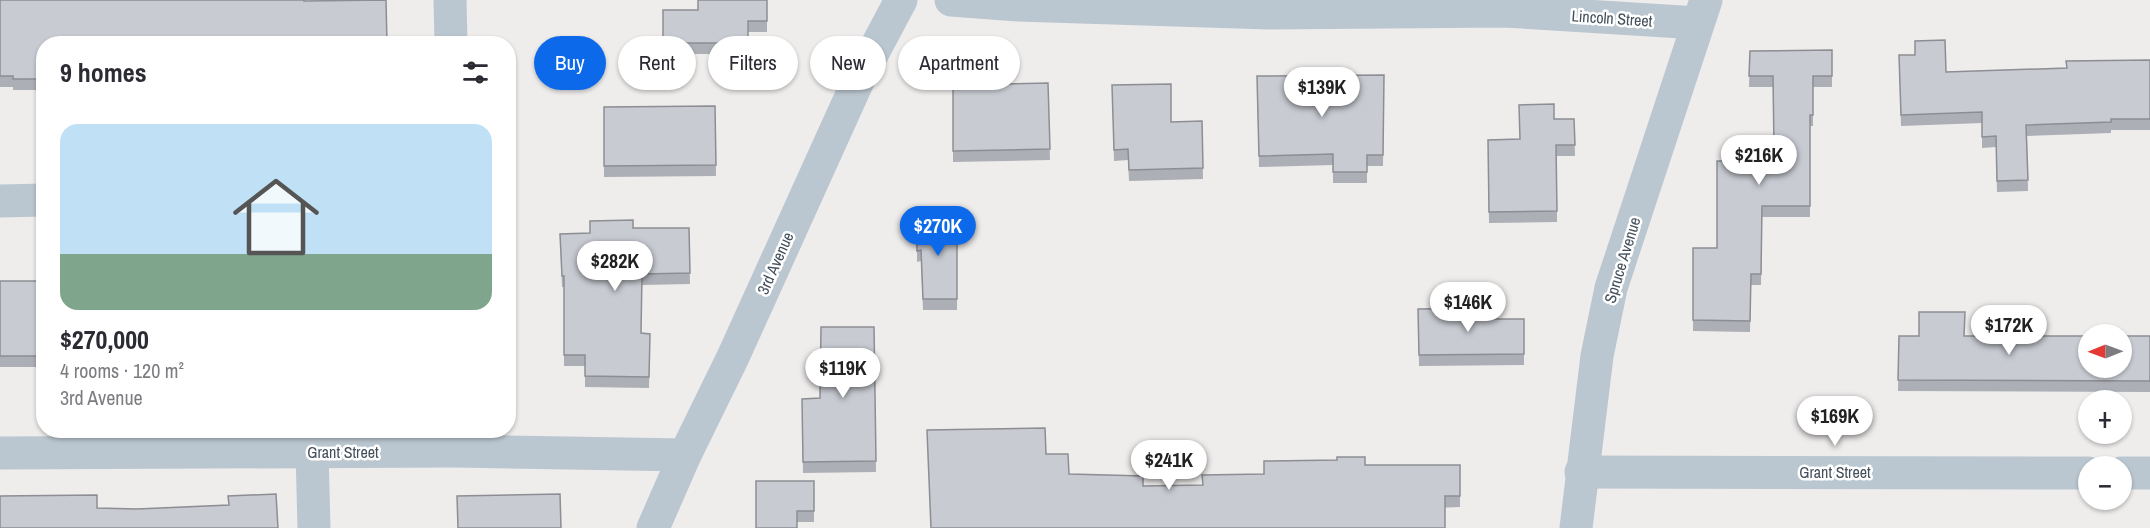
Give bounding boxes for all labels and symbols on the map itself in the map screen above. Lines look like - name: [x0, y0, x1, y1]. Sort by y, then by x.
- street label: Lincoln Street: [1571, 4, 1653, 32]
- pin: $139K: [1280, 67, 1364, 118]
- pin: $216K: [1717, 135, 1801, 186]
- pin: $270K: [896, 206, 980, 257]
- street label: Spruce Avenue: [1599, 214, 1645, 306]
- street label: 3rd Avenue: [751, 228, 799, 298]
- pin: $282K: [573, 241, 657, 292]
- pin: $146K: [1426, 282, 1510, 333]
- pin: $172K: [1967, 305, 2051, 356]
- north arrow: [2078, 324, 2132, 378]
- pin: $119K: [801, 348, 885, 399]
- pin: $169K: [1793, 396, 1877, 447]
- pin: $241K: [1127, 440, 1211, 491]
- street label: Grant Street: [307, 441, 379, 463]
- street label: Grant Street: [1799, 461, 1871, 483]

